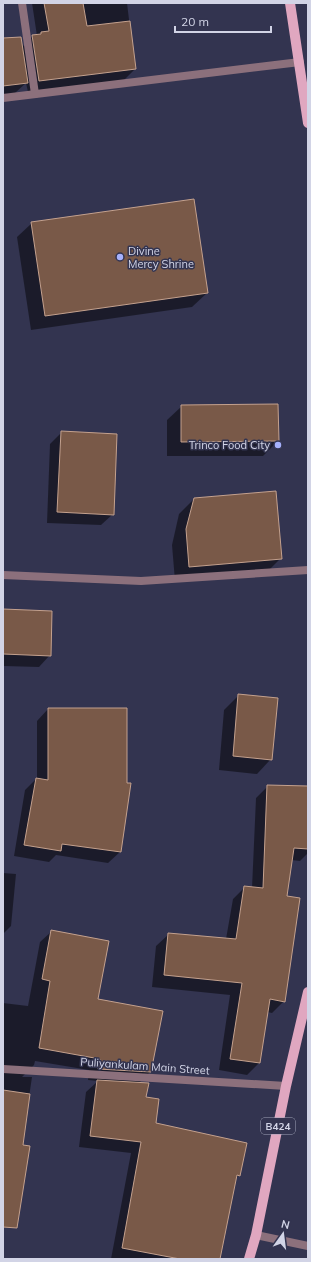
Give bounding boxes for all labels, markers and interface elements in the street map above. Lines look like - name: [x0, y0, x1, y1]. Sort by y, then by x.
- scale bar: [175, 8, 271, 34]
- text: 20 m: [181, 14, 209, 29]
- place label: Divine Mercy Shrine: [128, 244, 194, 271]
- marker: Divine Mercy Shrine: [115, 252, 125, 262]
- place label: Trinco Food City: [189, 438, 270, 452]
- marker: Trinco Food City: [273, 440, 283, 450]
- street label: Puliyankulam Main Street: [80, 1054, 210, 1078]
- road number: B424: [261, 1118, 295, 1134]
- north arrow: [263, 1214, 303, 1254]
- text: N: [280, 1216, 291, 1232]

